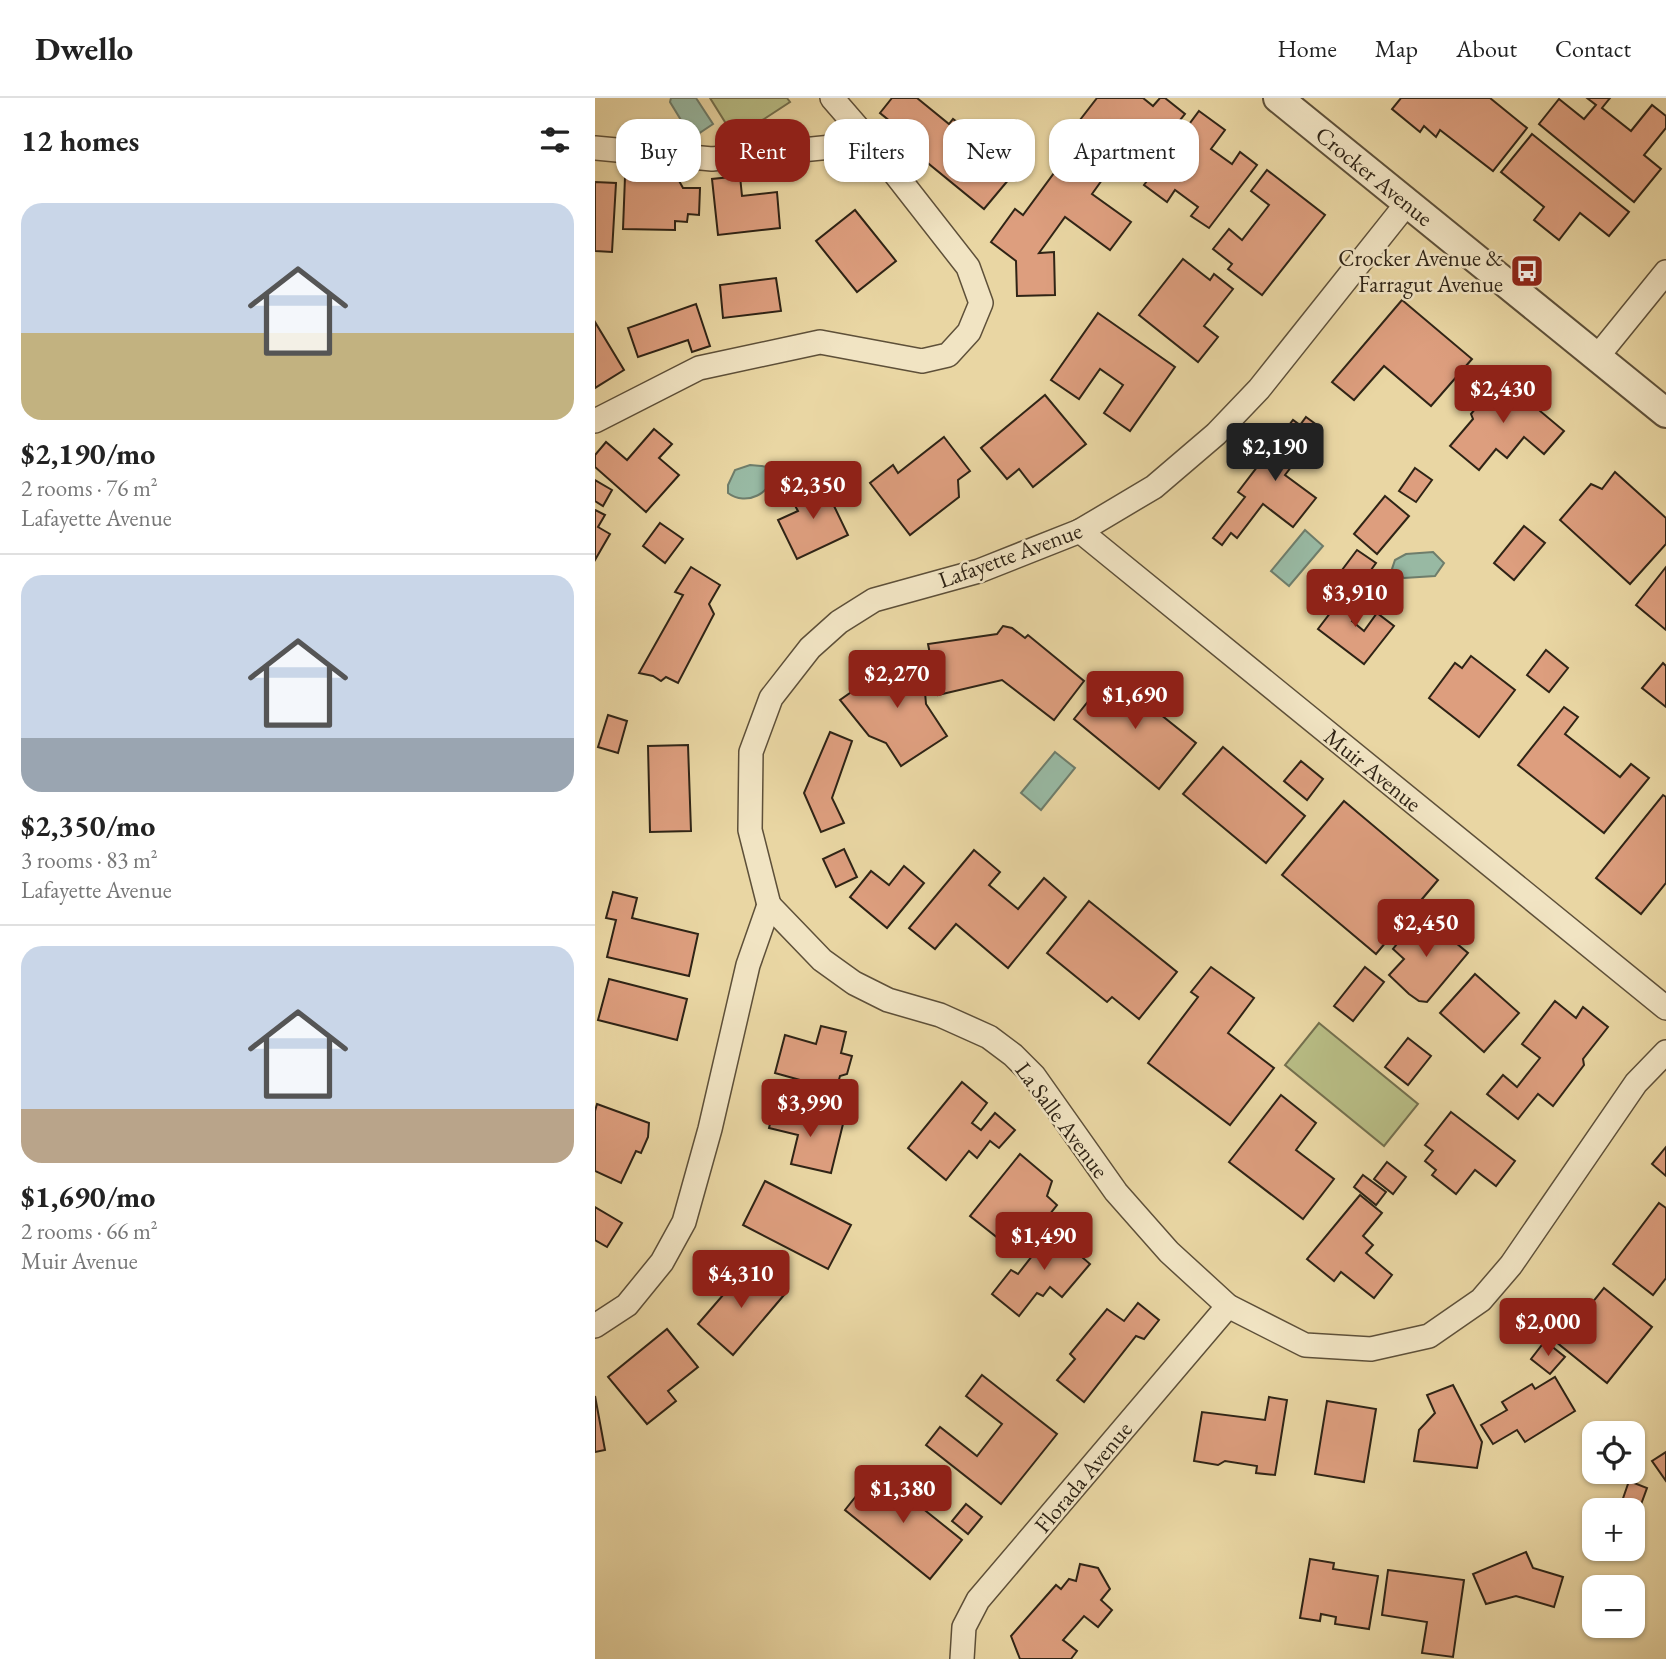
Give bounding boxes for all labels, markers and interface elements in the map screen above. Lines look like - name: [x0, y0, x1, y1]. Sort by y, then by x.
- text: Dwello: [35, 27, 133, 70]
- text: Home: [1277, 33, 1337, 64]
- text: Map: [1375, 33, 1418, 64]
- text: About: [1456, 33, 1517, 64]
- text: Contact: [1555, 33, 1631, 64]
- chip: Buy: [616, 119, 701, 182]
- chip: Rent: [715, 119, 810, 182]
- chip: Filters: [824, 119, 929, 182]
- chip: New: [943, 119, 1035, 182]
- chip: Apartment: [1049, 119, 1199, 182]
- street label: Crocker Avenue: [1309, 119, 1439, 233]
- text: 12 homes: [21, 121, 139, 160]
- icon: filters: [536, 121, 574, 159]
- place label: Crocker Avenue & Farragut Avenue: [1338, 243, 1503, 299]
- icon: home: [235, 248, 361, 374]
- bus stop icon: Crocker Avenue & Farragut Avenue: [1508, 252, 1546, 290]
- pin: $2,430: [1446, 366, 1560, 425]
- text: $2,430: [1471, 373, 1535, 403]
- pin: $2,190: [1218, 424, 1332, 483]
- text: $2,190: [1243, 431, 1307, 461]
- text: $2,190/mo: [21, 434, 155, 473]
- pin: $2,350: [756, 462, 870, 521]
- text: $2,350: [781, 469, 845, 499]
- text: 2 rooms · 76 m²: [21, 473, 158, 503]
- text: Lafayette Avenue: [21, 503, 172, 533]
- street label: Lafayette Avenue: [934, 515, 1086, 595]
- pin: $3,910: [1298, 570, 1412, 629]
- text: $3,910: [1323, 577, 1387, 607]
- icon: home: [235, 620, 361, 746]
- pin: $2,270: [840, 650, 954, 710]
- text: $2,270: [865, 658, 929, 688]
- pin: $1,690: [1078, 672, 1192, 731]
- text: $1,690: [1103, 679, 1167, 709]
- street label: Muir Avenue: [1318, 722, 1428, 818]
- text: $2,350/mo: [21, 806, 155, 845]
- text: 3 rooms · 83 m²: [21, 845, 158, 875]
- text: Lafayette Avenue: [21, 875, 172, 905]
- pin: $2,450: [1369, 900, 1483, 959]
- text: $2,450: [1394, 907, 1458, 937]
- icon: home: [235, 991, 361, 1117]
- street label: La Salle Avenue: [1009, 1056, 1115, 1184]
- pin: $3,990: [753, 1080, 867, 1139]
- text: $3,990: [778, 1087, 842, 1117]
- text: $1,690/mo: [21, 1177, 155, 1216]
- pin: $1,490: [987, 1212, 1101, 1272]
- text: 2 rooms · 66 m²: [21, 1216, 158, 1246]
- text: $1,490: [1012, 1220, 1076, 1250]
- text: Muir Avenue: [21, 1246, 138, 1276]
- pin: $4,310: [684, 1250, 798, 1310]
- text: $4,310: [709, 1258, 773, 1288]
- pin: $2,000: [1491, 1298, 1605, 1358]
- text: $2,000: [1516, 1306, 1580, 1336]
- street label: Florada Avenue: [1027, 1415, 1139, 1539]
- map controls: [1582, 1421, 1645, 1638]
- button: locate: [1582, 1421, 1645, 1484]
- pin: $1,380: [846, 1466, 960, 1525]
- text: $1,380: [871, 1473, 935, 1503]
- button: +: [1582, 1498, 1645, 1561]
- button: −: [1582, 1575, 1645, 1638]

